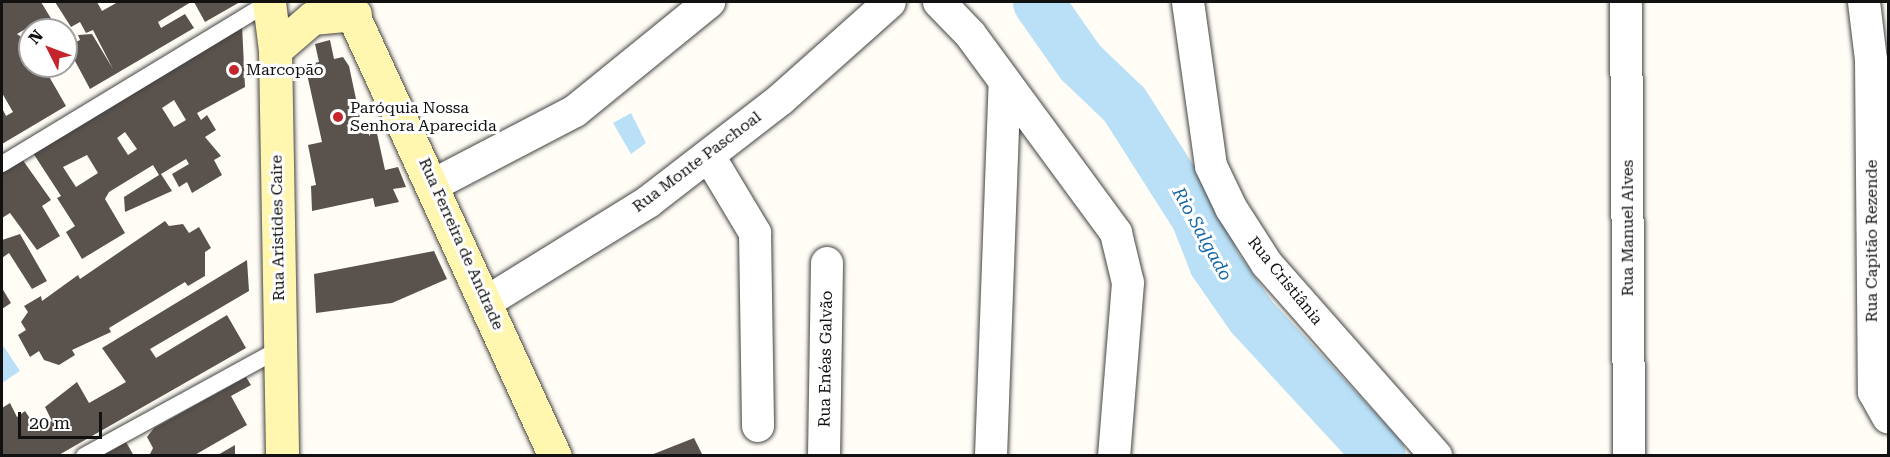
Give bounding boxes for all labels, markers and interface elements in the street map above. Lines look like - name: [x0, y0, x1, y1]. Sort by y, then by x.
- north arrow: [18, 18, 78, 78]
- text: N: [25, 26, 47, 48]
- place label: Marcopão: [246, 60, 324, 80]
- marker: Marcopão: [227, 63, 241, 77]
- place label: Paróquia Nossa Senhora Aparecida: [350, 98, 497, 136]
- street label: Rua Monte Paschoal: [629, 107, 765, 217]
- marker: Paróquia Nossa Senhora Aparecida: [331, 110, 345, 124]
- street label: Rua Aristides Caire: [267, 155, 289, 301]
- street label: Rua Ferreira de Andrade: [414, 155, 508, 333]
- street label: Rua Manuel Alves: [1618, 160, 1638, 296]
- street label: Rua Capitão Rezende: [1862, 160, 1882, 322]
- water label: Rio Salgado: [1167, 183, 1237, 285]
- street label: Rua Cristiânia: [1243, 233, 1327, 329]
- street label: Rua Enéas Galvão: [815, 290, 837, 428]
- scale bar: [21, 400, 105, 438]
- text: 20 m: [29, 412, 70, 433]

